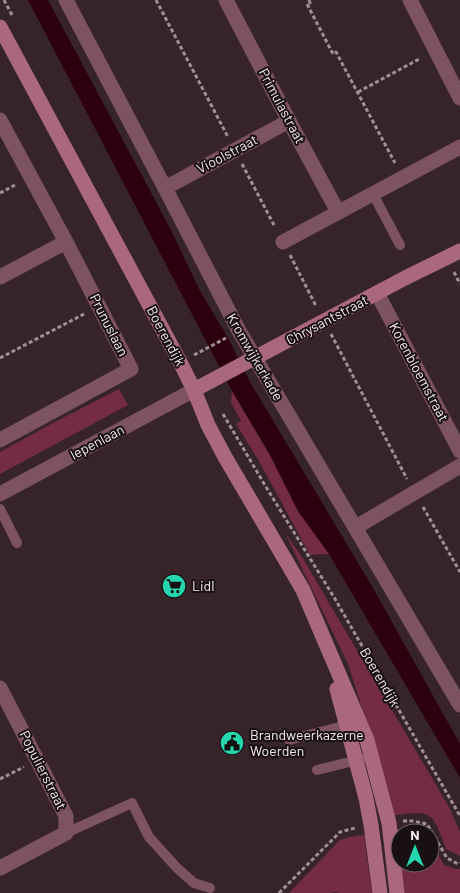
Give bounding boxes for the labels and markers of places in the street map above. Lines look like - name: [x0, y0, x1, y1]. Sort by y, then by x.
- supermarket icon: Lidl: [161, 573, 187, 599]
- place label: Lidl: [192, 577, 214, 594]
- place label: Brandweerkazerne Woerden: [250, 726, 364, 759]
- public building icon: Brandweerkazerne Woerden: [219, 730, 245, 756]

